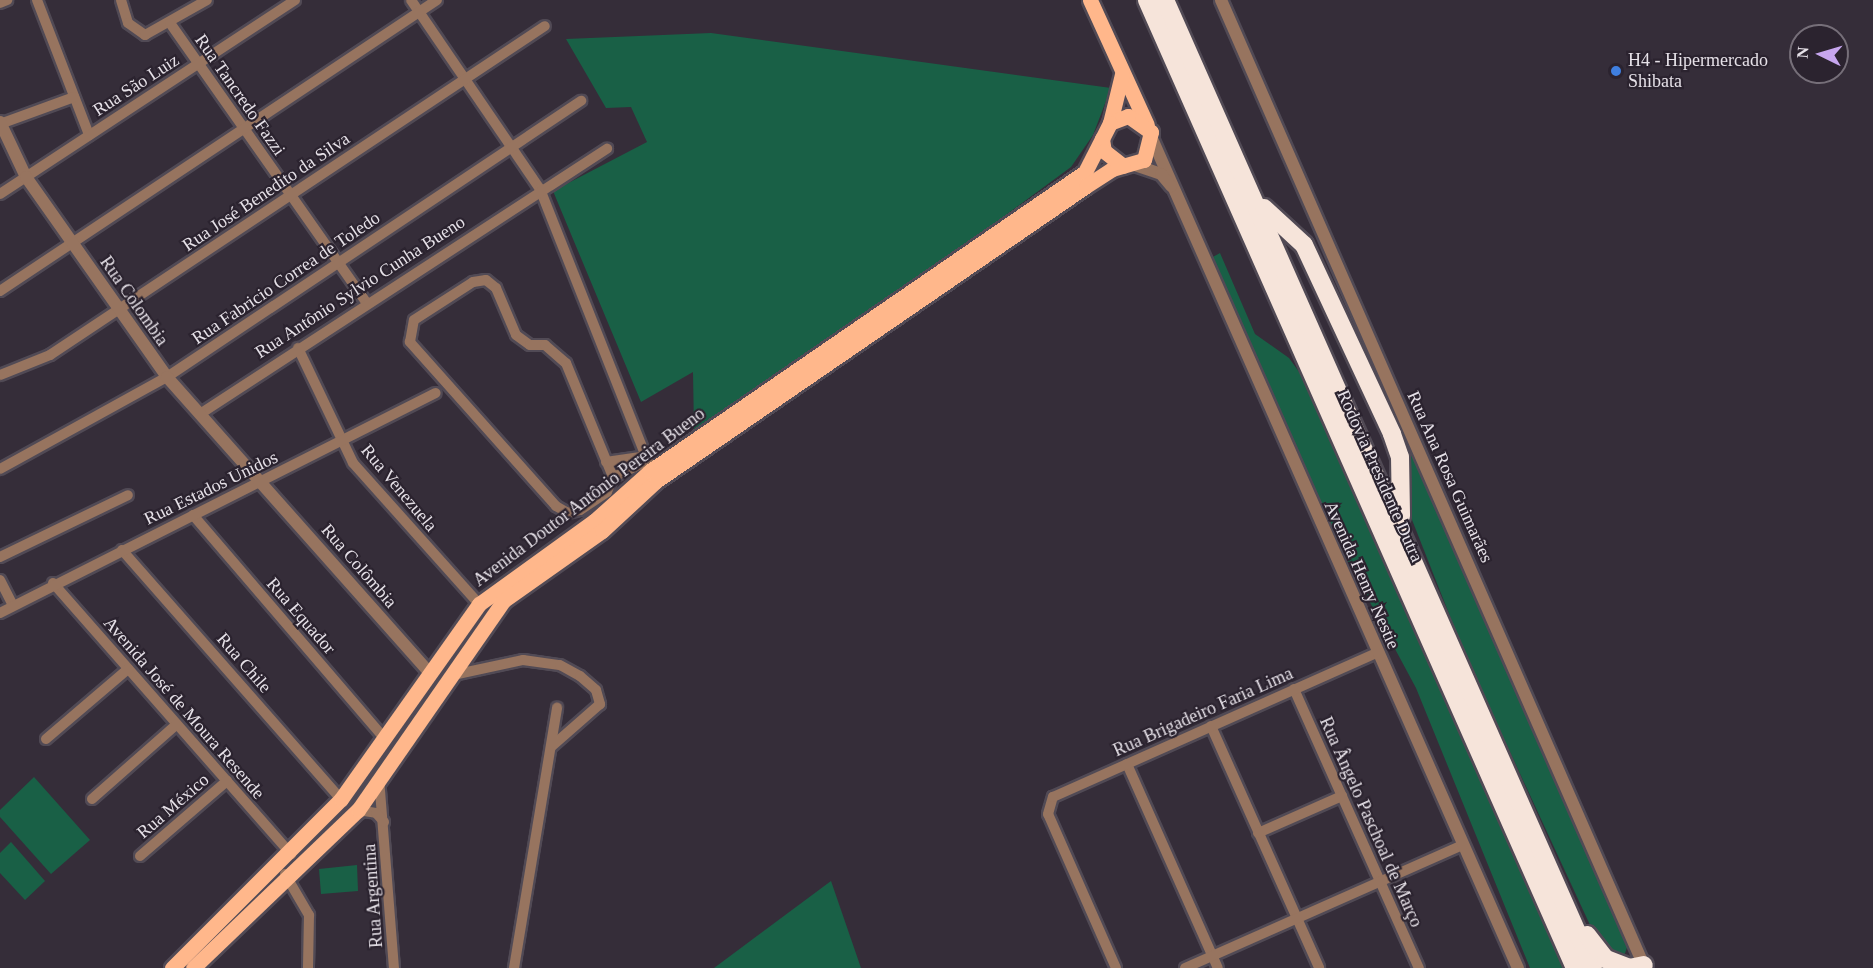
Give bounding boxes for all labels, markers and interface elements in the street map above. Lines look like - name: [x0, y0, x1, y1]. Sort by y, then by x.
- north arrow: [1789, 24, 1849, 84]
- street label: Rua Tancredo Fazzi: [190, 30, 290, 160]
- text: N: [1794, 46, 1812, 59]
- street label: Rua São Luiz: [89, 49, 183, 121]
- place label: H4 - Hipermercado Shibata: [1628, 50, 1768, 92]
- marker: H4 - Hipermercado Shibata: [1609, 64, 1623, 78]
- street label: Rua José Benedito da Silva: [178, 128, 354, 256]
- street label: Rua Fabricio Correa de Toledo: [188, 207, 384, 349]
- street label: Rua Antônio Sylvio Cunha Bueno: [251, 211, 469, 363]
- street label: Rua Colombia: [95, 252, 173, 350]
- street label: Rodovia Presidente Dutra: [1332, 387, 1428, 565]
- street label: Rua Ana Rosa Guimarães: [1402, 387, 1498, 567]
- street label: Avenida Doutor Antônio Pereira Bueno: [468, 402, 710, 592]
- street label: Rua Venezuela: [356, 440, 442, 536]
- street label: Rua Estados Unidos: [141, 446, 281, 530]
- street label: Avenida Henry Nestie: [1320, 498, 1404, 652]
- street label: Rua Colômbia: [317, 519, 401, 613]
- street label: Rua Equador: [262, 573, 340, 659]
- street label: Avenida José de Moura Resende: [99, 612, 269, 804]
- street label: Rua Chile: [212, 629, 276, 697]
- street label: Rua Brigadeiro Faria Lima: [1110, 663, 1296, 761]
- street label: Rua Ângelo Paschoal de Março: [1315, 713, 1427, 931]
- street label: Rua México: [133, 769, 213, 843]
- street label: Rua Argentina: [359, 843, 387, 949]

